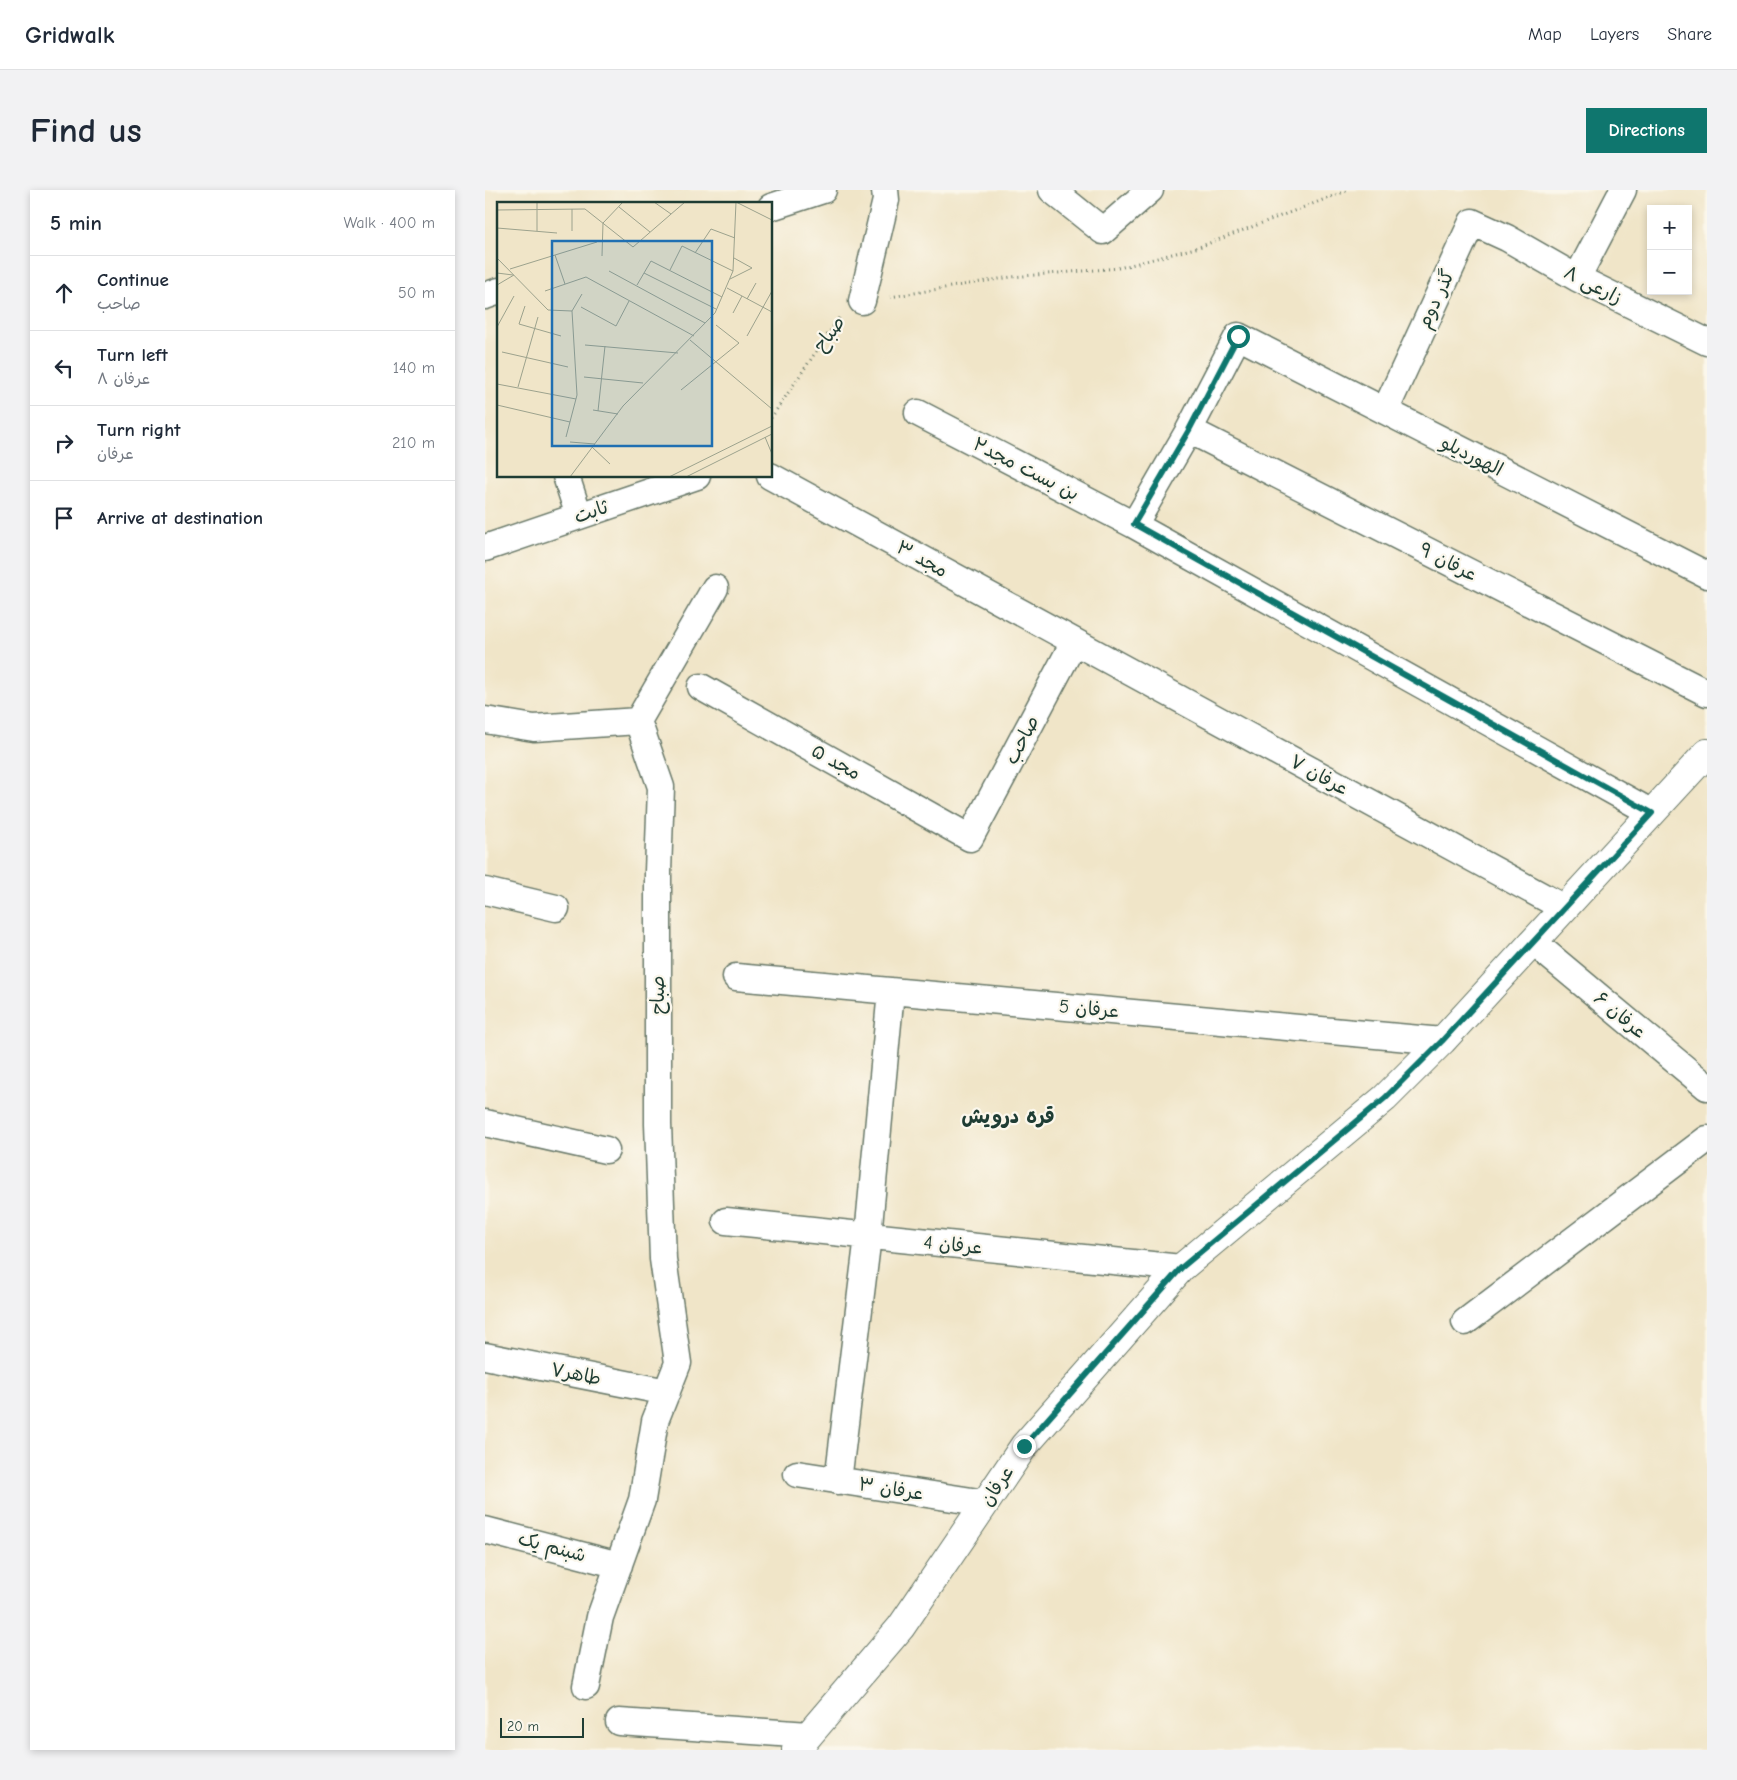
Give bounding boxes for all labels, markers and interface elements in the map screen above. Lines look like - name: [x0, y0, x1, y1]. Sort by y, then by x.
- text: Gridwalk: [25, 21, 114, 49]
- text: Map: [1528, 24, 1562, 45]
- text: Layers: [1590, 24, 1639, 45]
- text: Share: [1667, 24, 1712, 45]
- button: Directions: [1586, 108, 1707, 153]
- text: Find us: [30, 110, 142, 151]
- inset map: [497, 202, 773, 478]
- map controls: [1647, 205, 1692, 295]
- button: +: [1647, 205, 1692, 250]
- text: 5 min: [50, 211, 102, 235]
- text: Walk · 400 m: [343, 214, 435, 232]
- button: −: [1647, 250, 1692, 295]
- street label: زارعی ۸: [1560, 261, 1626, 310]
- street label: گذر دوم: [1413, 266, 1462, 333]
- text: Continue: [97, 269, 169, 291]
- icon: ahead: [50, 279, 78, 307]
- text: 50 m: [398, 284, 435, 302]
- text: صاحب: [97, 295, 141, 313]
- street label: صباح: [809, 312, 850, 357]
- route start: [1227, 325, 1250, 348]
- text: Turn left: [97, 344, 168, 366]
- icon: left: [50, 354, 78, 382]
- text: 140 m: [393, 359, 435, 377]
- text: عرفان ۸: [97, 370, 150, 388]
- text: Turn right: [97, 419, 181, 441]
- icon: right: [50, 429, 78, 457]
- street label: الهوردیلو: [1436, 431, 1507, 482]
- street label: بن بست مجد۲: [969, 433, 1083, 505]
- text: 210 m: [392, 434, 435, 452]
- text: عرفان: [97, 445, 134, 463]
- street label: ثابت: [571, 496, 611, 528]
- icon: arrive: [50, 504, 78, 532]
- text: Arrive at destination: [97, 507, 263, 529]
- street label: مجد ۳: [893, 536, 951, 582]
- street label: عرفان ۹: [1415, 538, 1481, 586]
- street label: صاحب: [1000, 712, 1044, 768]
- street label: مجد ۵: [808, 740, 864, 784]
- street label: عرفان ۷: [1286, 750, 1352, 800]
- street label: صباح: [647, 976, 670, 1014]
- street label: عرفان ۶: [1589, 987, 1651, 1043]
- street label: عرفان 5: [1058, 995, 1120, 1023]
- district label: قره درویش: [961, 1105, 1055, 1129]
- street label: عرفان 4: [922, 1231, 984, 1259]
- street label: طاهر۷: [549, 1358, 603, 1390]
- route end: [1013, 1435, 1036, 1458]
- street label: عرفان: [976, 1462, 1018, 1510]
- street label: عرفان ۳: [857, 1473, 925, 1505]
- street label: شبنم یک: [515, 1527, 588, 1569]
- scale bar: [500, 1715, 584, 1738]
- text: 20 m: [507, 1718, 539, 1735]

